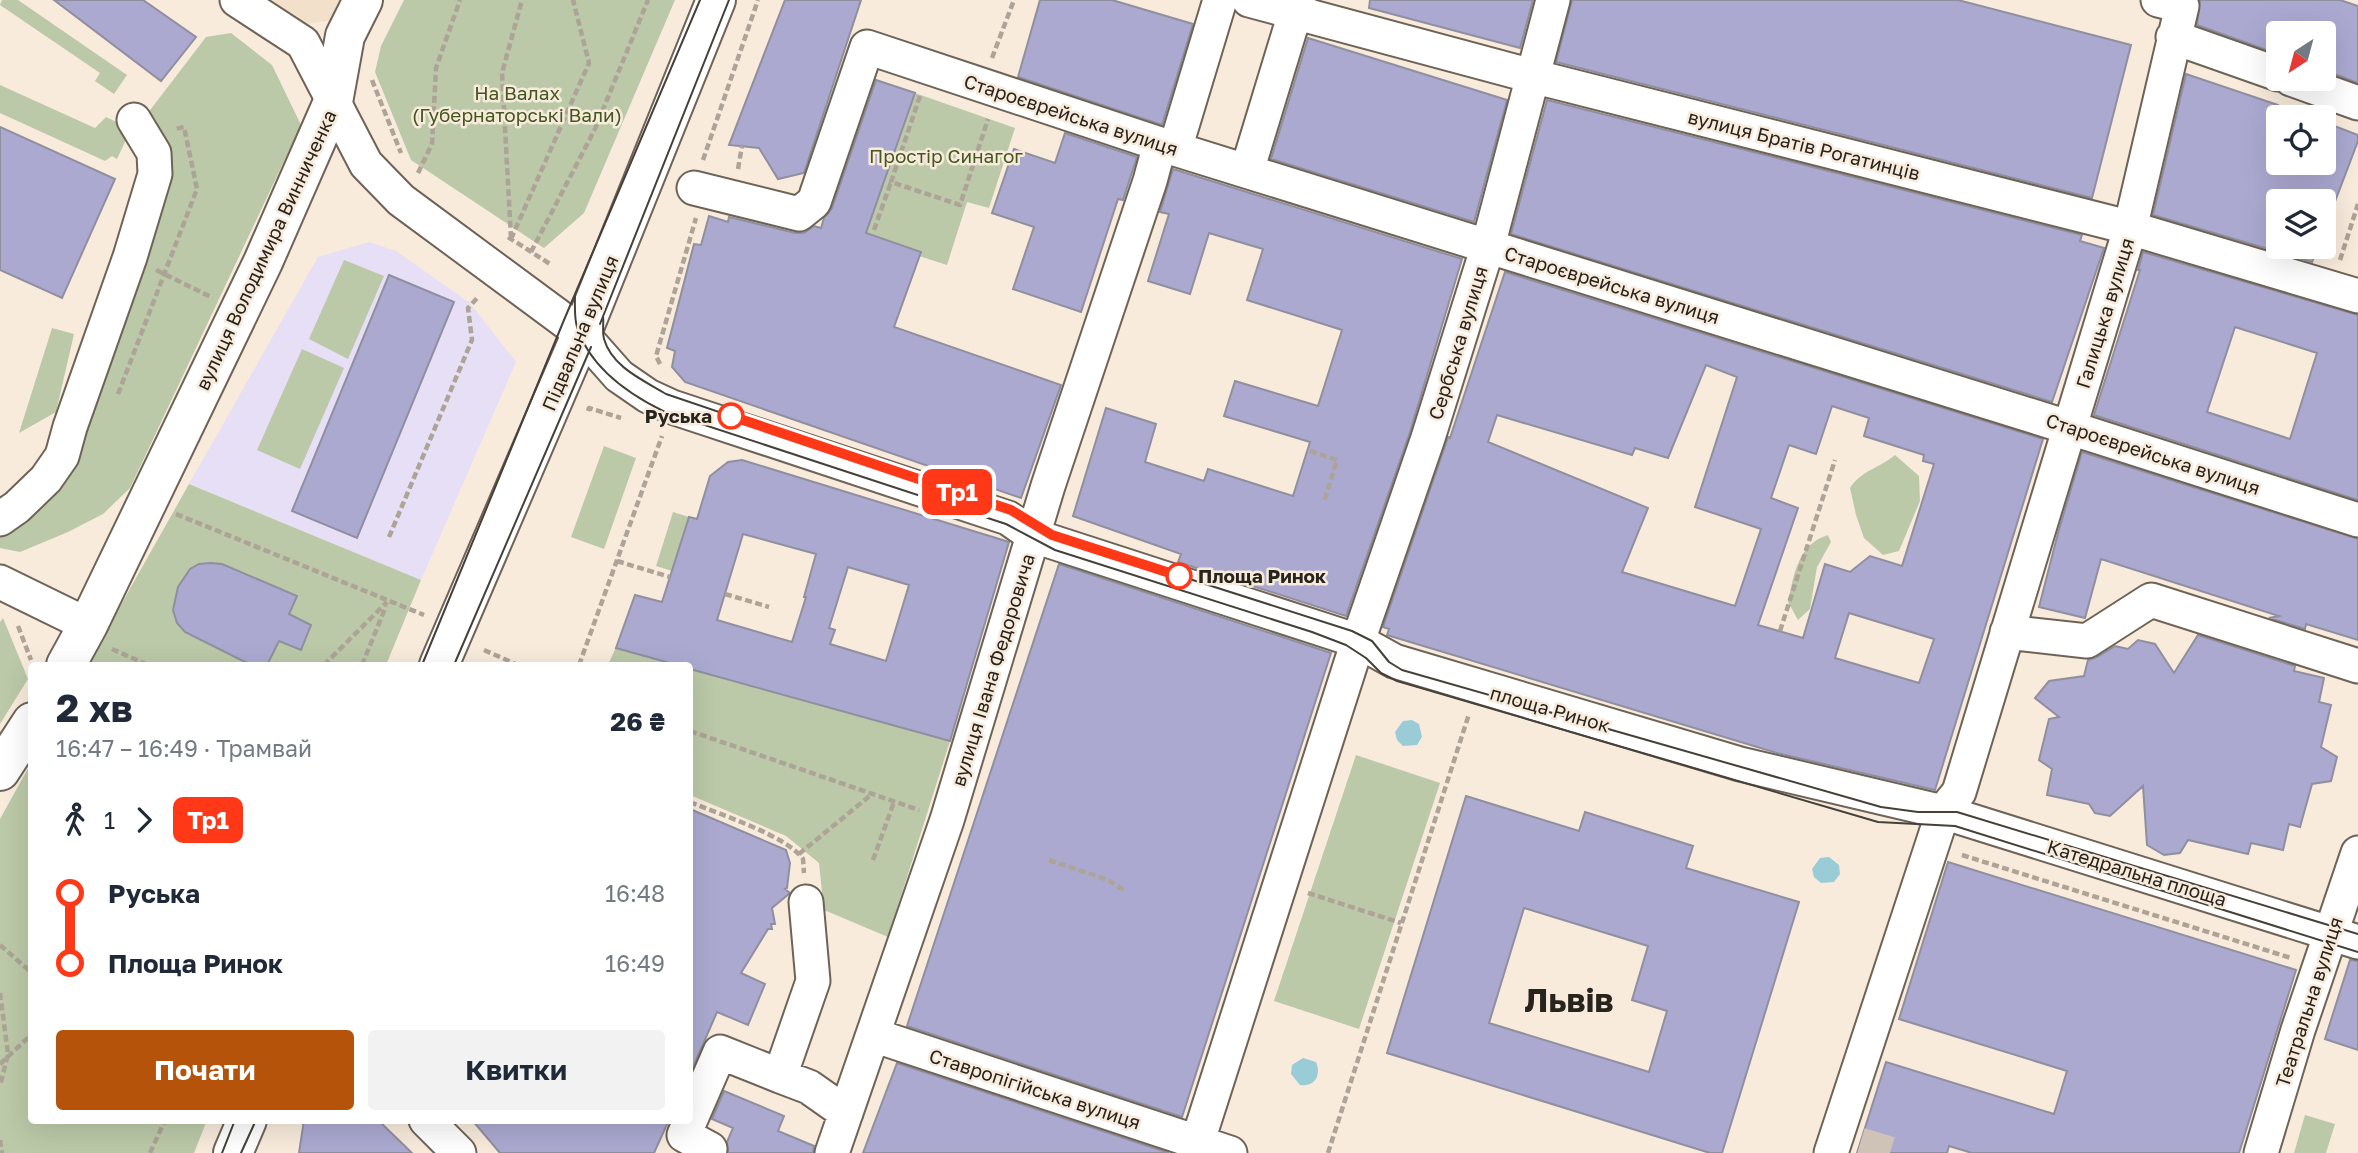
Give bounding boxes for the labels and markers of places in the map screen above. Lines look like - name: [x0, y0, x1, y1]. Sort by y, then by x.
- marker: Руська: [718, 403, 744, 429]
- place label: Руська: [645, 404, 712, 427]
- marker: Площа Ринок: [1166, 563, 1192, 589]
- place label: Площа Ринок: [1198, 564, 1326, 587]

